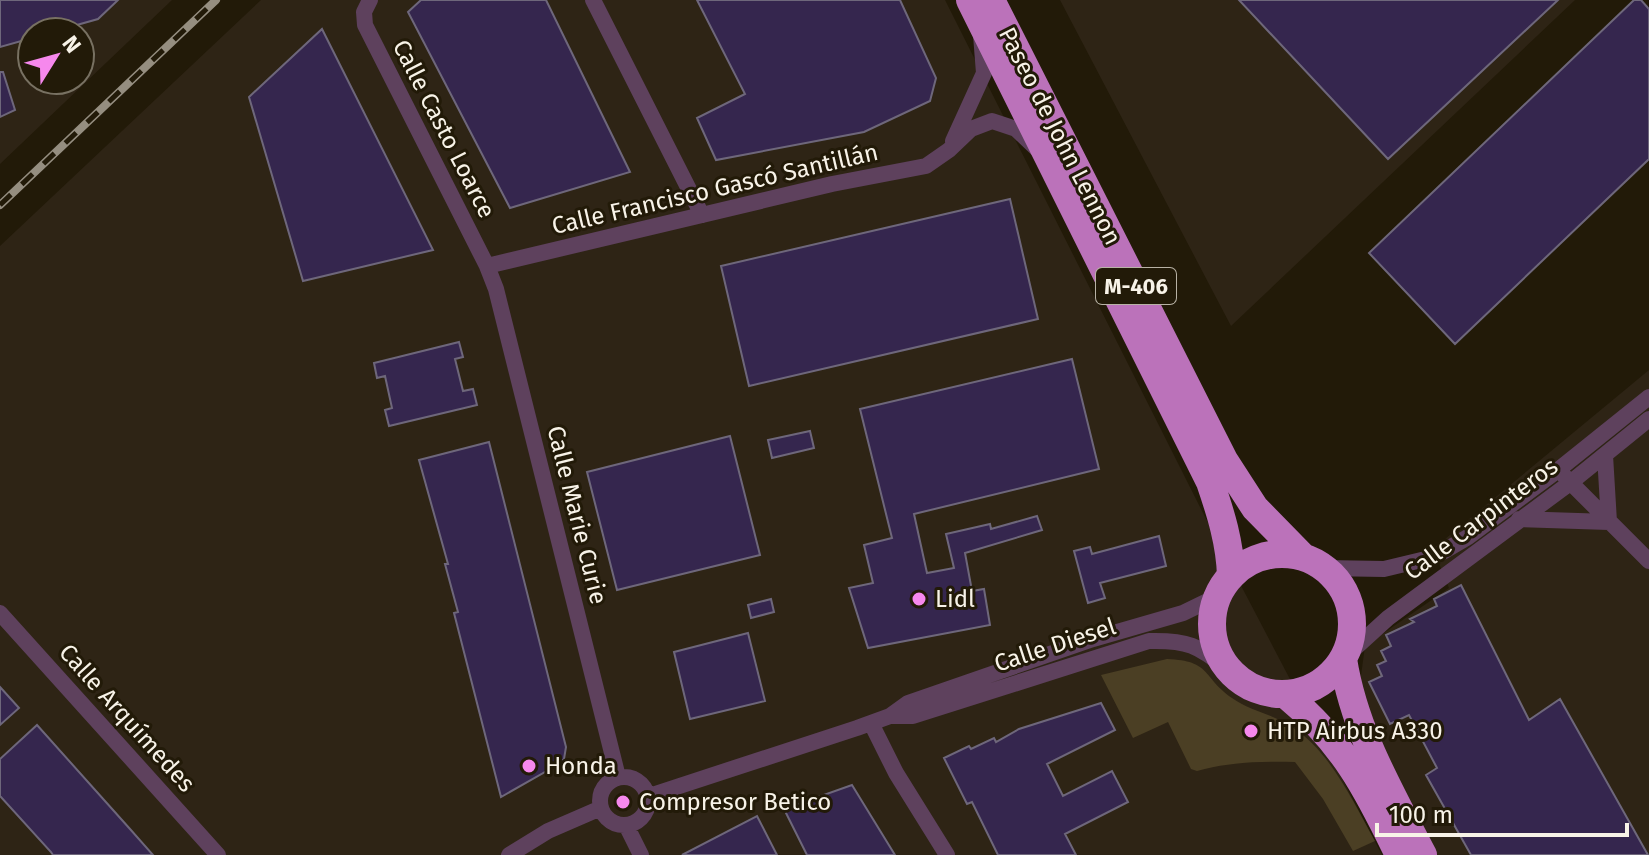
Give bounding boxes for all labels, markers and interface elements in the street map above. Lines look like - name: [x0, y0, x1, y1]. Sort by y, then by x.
- north arrow: [16, 16, 96, 96]
- street label: Paseo de John Lennon: [993, 23, 1127, 249]
- text: N: [56, 30, 87, 58]
- street label: Calle Casto Loarce: [387, 35, 501, 223]
- street label: Calle Francisco Gascó Santillán: [549, 138, 881, 240]
- road number: M-406: [1096, 268, 1176, 304]
- street label: Calle Marie Curie: [541, 423, 613, 607]
- street label: Calle Carpinteros: [1399, 452, 1563, 586]
- place label: Lidl: [935, 585, 975, 613]
- marker: Lidl: [910, 590, 928, 608]
- street label: Calle Diesel: [991, 612, 1119, 678]
- street label: Calle Arquímedes: [53, 638, 201, 798]
- place label: HTP Airbus A330: [1267, 717, 1443, 745]
- marker: HTP Airbus A330: [1242, 722, 1260, 740]
- place label: Honda: [545, 752, 617, 780]
- marker: Honda: [520, 757, 538, 775]
- scale bar: [1377, 787, 1627, 837]
- place label: Compresor Betico: [639, 788, 831, 816]
- marker: Compresor Betico: [614, 793, 632, 811]
- text: 100 m: [1389, 801, 1453, 829]

